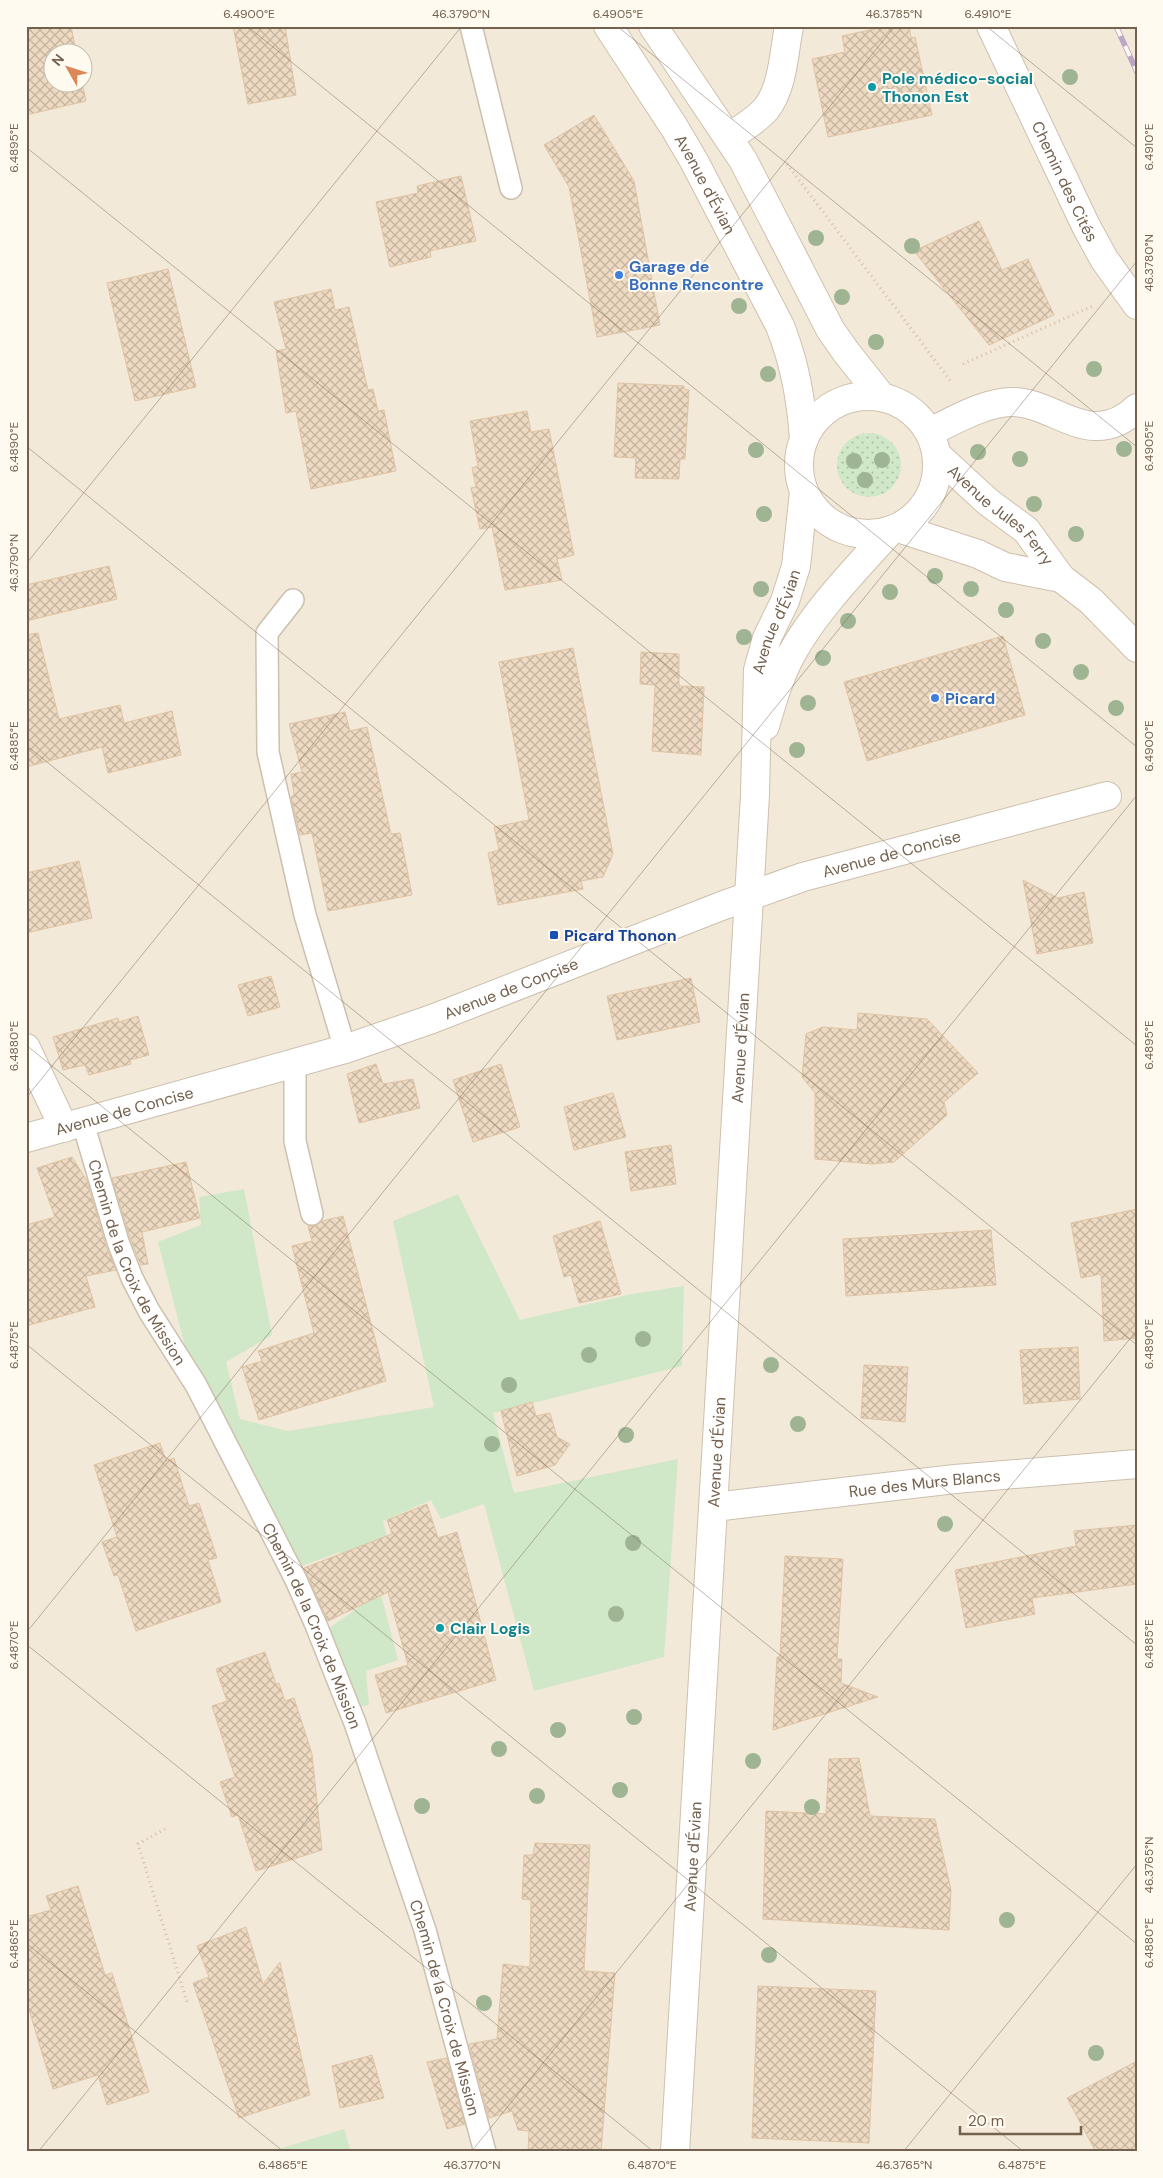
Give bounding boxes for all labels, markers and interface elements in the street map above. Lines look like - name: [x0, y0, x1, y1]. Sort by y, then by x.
- text: 6.4900°E: [223, 6, 275, 22]
- text: 46.3790°N: [432, 6, 490, 22]
- text: 6.4905°E: [593, 6, 644, 22]
- text: 46.3785°N: [866, 6, 922, 22]
- text: 6.4910°E: [965, 6, 1012, 22]
- north arrow: [42, 42, 92, 92]
- text: N: [48, 50, 68, 69]
- place label: Pole médico-social Thonon Est: [882, 68, 1033, 107]
- marker: Pole médico-social Thonon Est: [866, 81, 878, 93]
- street label: Chemin des Cités: [1027, 118, 1103, 246]
- text: 6.4895°E: [6, 123, 22, 173]
- text: 6.4910°E: [1141, 123, 1157, 170]
- street label: Avenue d'Évian: [670, 131, 740, 238]
- text: 46.3780°N: [1141, 234, 1157, 292]
- place label: Garage de Bonne Rencontre: [629, 256, 764, 295]
- marker: Garage de Bonne Rencontre: [613, 269, 625, 281]
- text: 6.4905°E: [1141, 420, 1157, 471]
- text: 6.4890°E: [6, 422, 22, 472]
- street label: Avenue Jules Ferry: [943, 460, 1058, 570]
- text: 46.3790°N: [6, 534, 22, 592]
- street label: Avenue d'Évian: [747, 567, 805, 676]
- place label: Picard: [945, 688, 995, 709]
- marker: Picard: [929, 692, 941, 704]
- text: 6.4900°E: [1141, 720, 1157, 772]
- text: 6.4885°E: [6, 721, 22, 771]
- street label: Avenue de Concise: [820, 825, 963, 882]
- place label: Picard Thonon: [564, 925, 677, 946]
- marker: Picard Thonon: [548, 929, 560, 941]
- street label: Avenue de Concise: [441, 953, 581, 1024]
- street label: Avenue d'Évian: [727, 992, 754, 1104]
- text: 6.4895°E: [1141, 1020, 1157, 1070]
- text: 6.4880°E: [6, 1021, 22, 1071]
- street label: Avenue de Concise: [53, 1082, 196, 1140]
- street label: Chemin de la Croix de Mission: [83, 1157, 191, 1369]
- text: 6.4890°E: [1141, 1319, 1157, 1369]
- text: 6.4875°E: [6, 1321, 22, 1369]
- street label: Avenue d'Évian: [703, 1396, 730, 1508]
- street label: Rue des Murs Blancs: [848, 1465, 1001, 1502]
- street label: Chemin de la Croix de Mission: [257, 1519, 366, 1732]
- place label: Clair Logis: [450, 1618, 530, 1639]
- text: 6.4885°E: [1141, 1619, 1157, 1669]
- text: 6.4870°E: [6, 1620, 22, 1670]
- marker: Clair Logis: [434, 1622, 446, 1634]
- street label: Avenue d'Évian: [679, 1801, 707, 1912]
- text: 46.3765°N: [1141, 1837, 1157, 1893]
- street label: Chemin de la Croix de Mission: [404, 1897, 485, 2118]
- text: 6.4880°E: [1141, 1918, 1157, 1968]
- text: 6.4865°E: [6, 1919, 22, 1969]
- scale bar: [960, 2103, 1082, 2135]
- text: 20 m: [968, 2111, 1004, 2131]
- text: 6.4865°E: [258, 2157, 308, 2173]
- text: 46.3770°N: [444, 2157, 500, 2173]
- text: 6.4870°E: [627, 2157, 677, 2173]
- text: 46.3765°N: [876, 2157, 932, 2173]
- text: 6.4875°E: [998, 2157, 1046, 2173]

